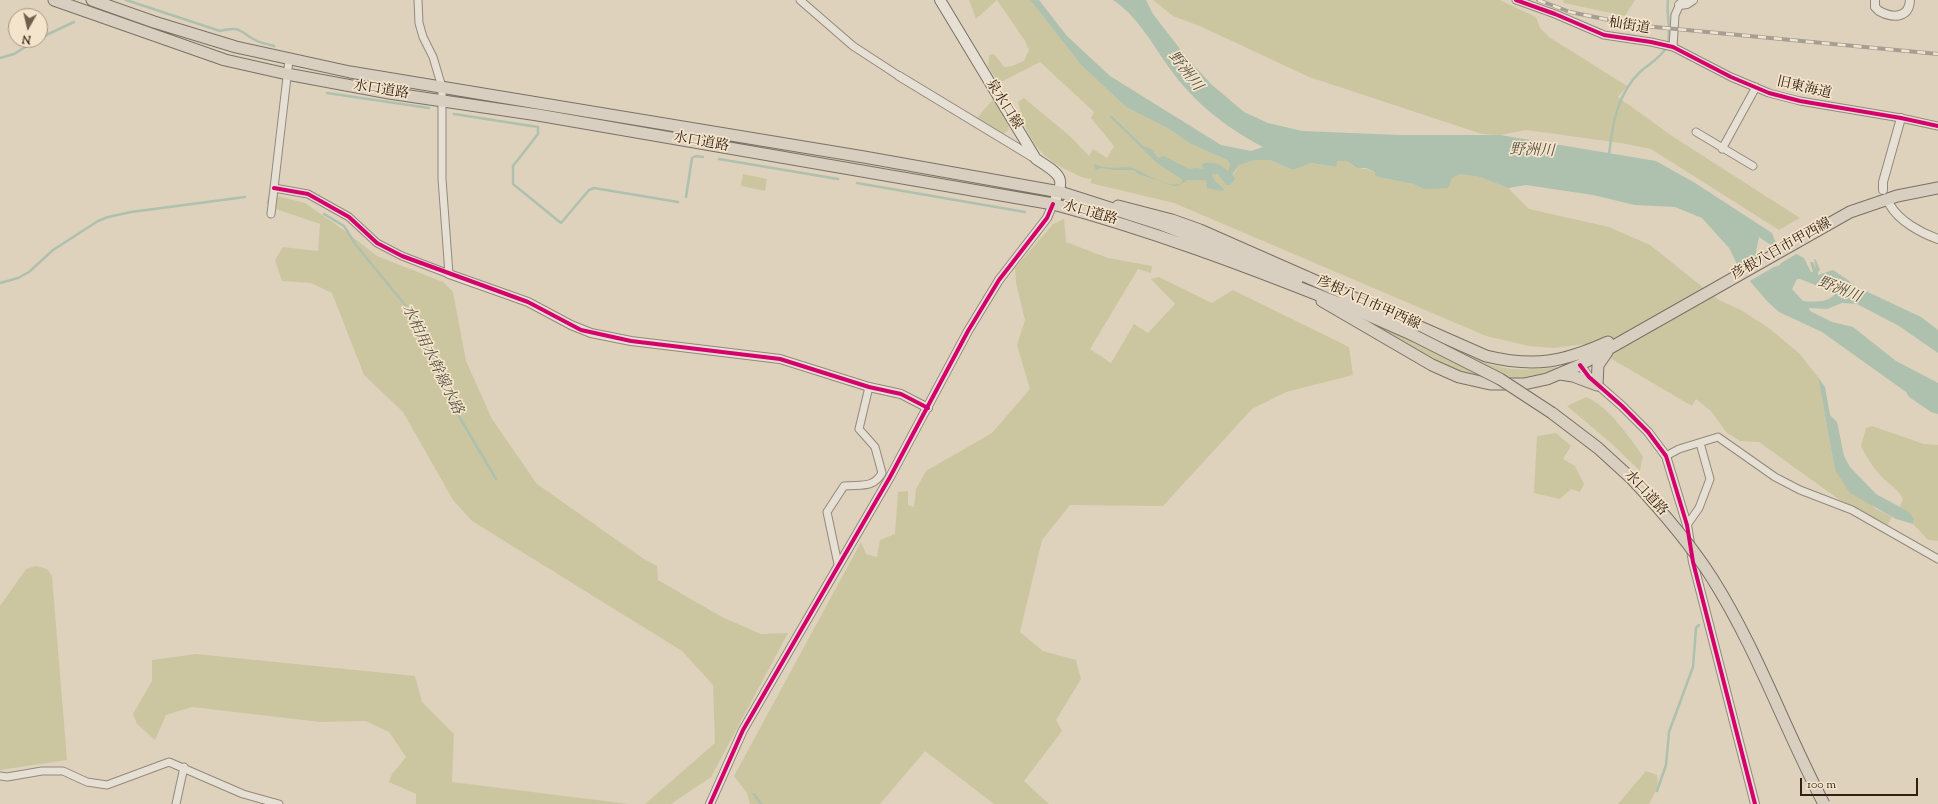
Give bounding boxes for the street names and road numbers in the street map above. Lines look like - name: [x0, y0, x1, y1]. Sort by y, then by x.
- street label: 杣街道: [1607, 15, 1651, 39]
- street label: 旧東海道: [1775, 75, 1833, 103]
- street label: 泉水口線: [981, 77, 1025, 133]
- street label: 水口道路: [352, 78, 410, 104]
- street label: 水口道路: [672, 130, 730, 156]
- street label: 水口道路: [1061, 198, 1119, 230]
- street label: 彦根八日市甲西線: [1729, 216, 1835, 284]
- street label: 彦根八日市甲西線: [1313, 274, 1423, 334]
- street label: 水口道路: [1620, 468, 1670, 520]

